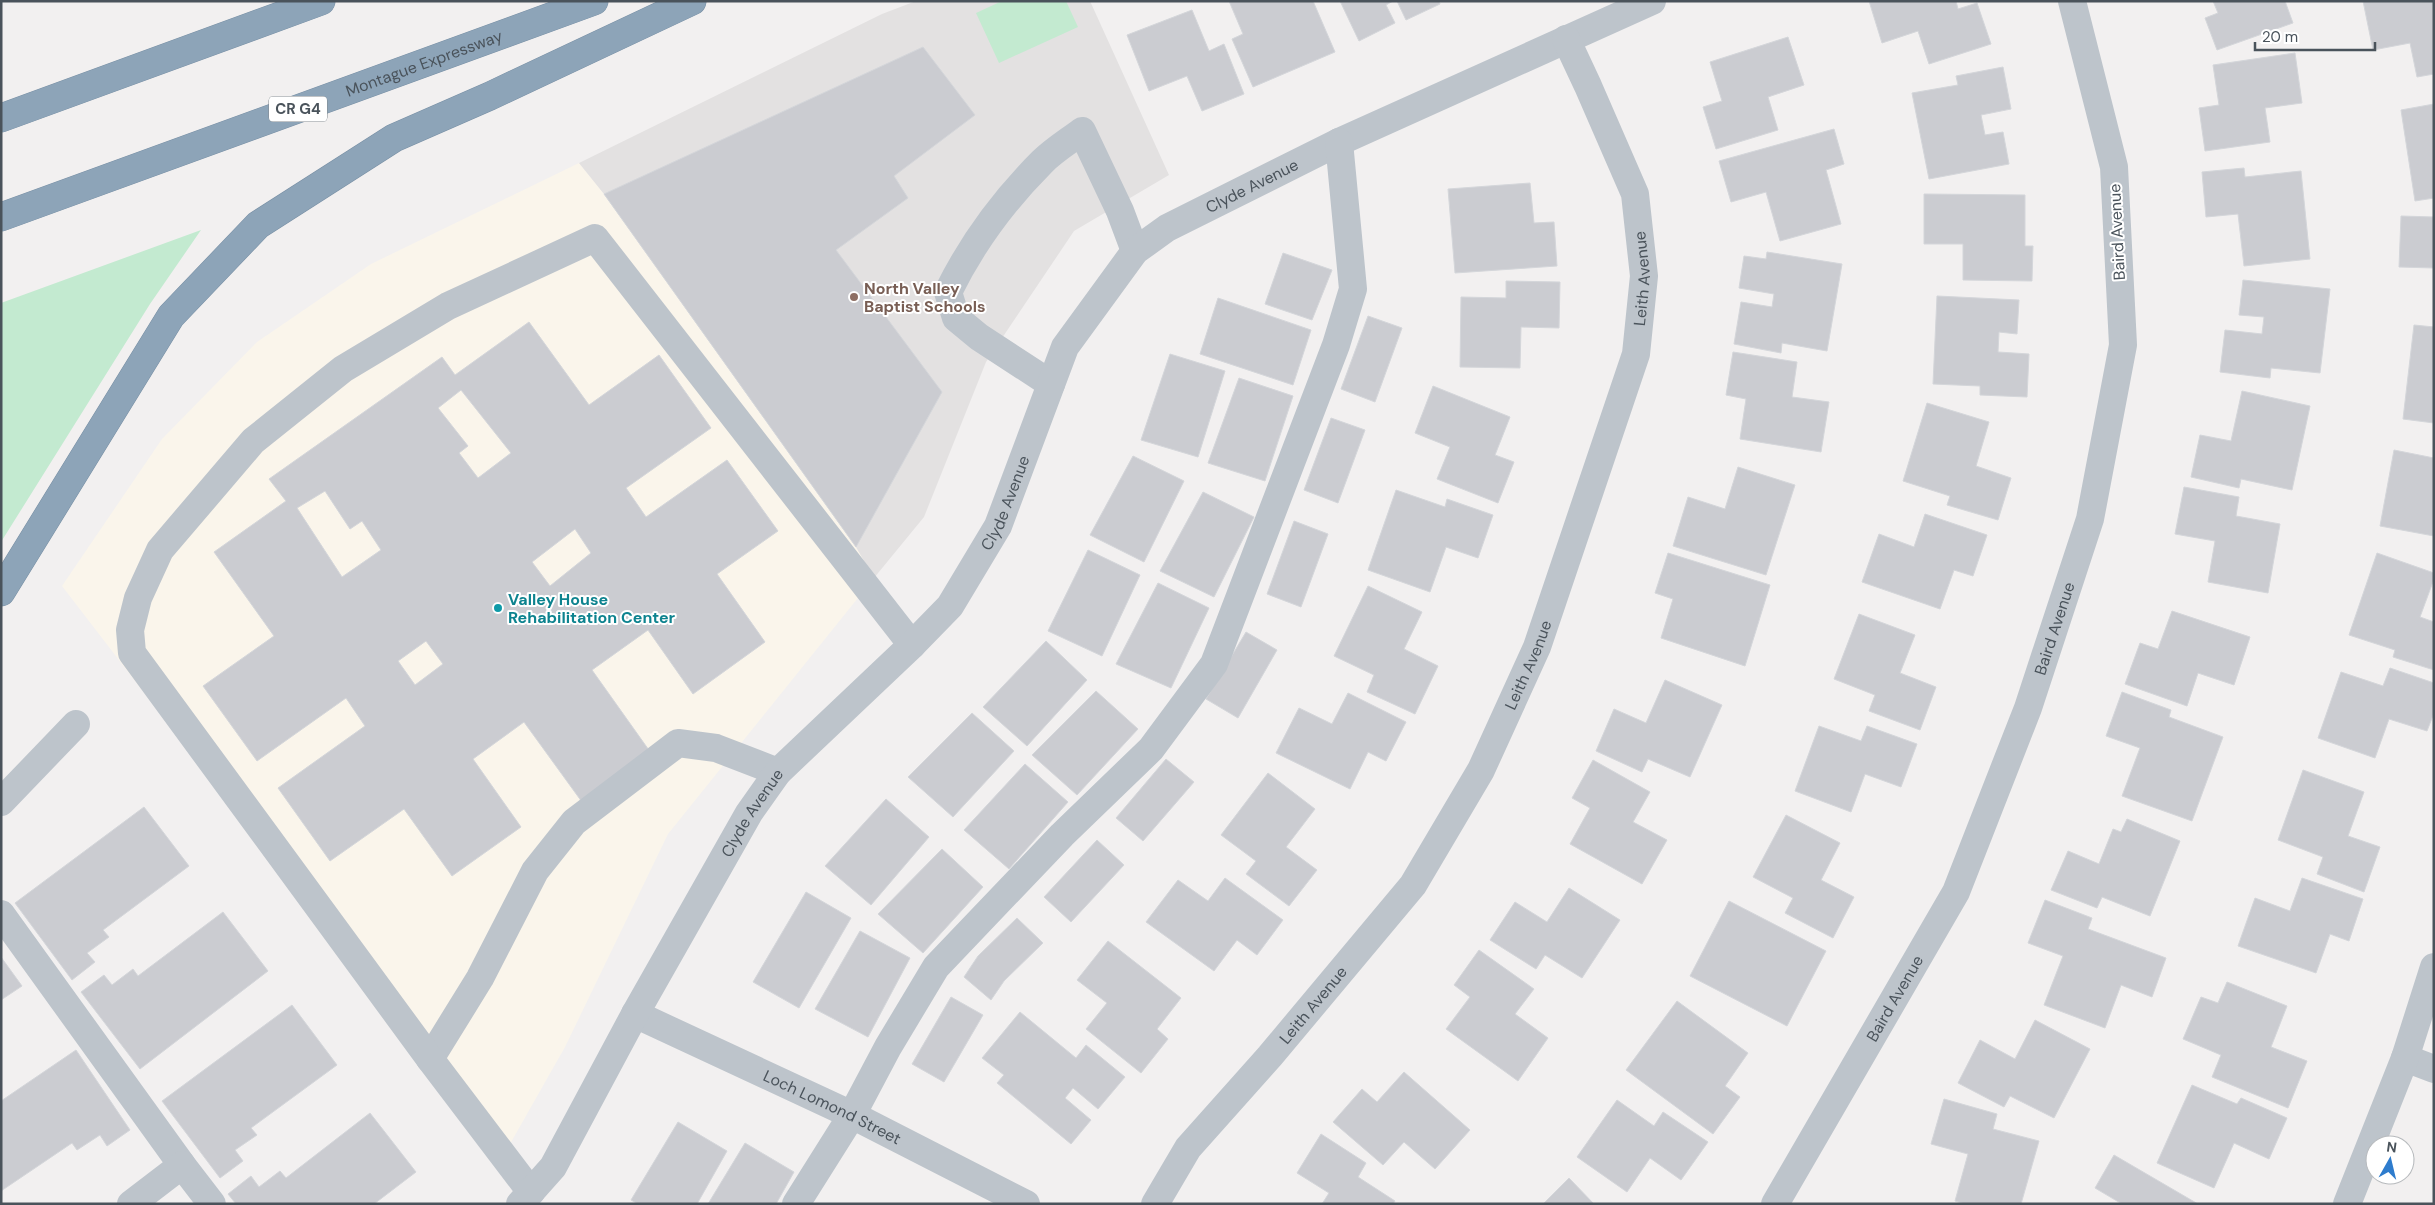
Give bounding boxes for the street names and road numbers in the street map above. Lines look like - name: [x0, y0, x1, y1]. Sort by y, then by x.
- street label: Montague Expressway: [343, 25, 505, 101]
- road number: CR G4: [269, 96, 327, 122]
- street label: Clyde Avenue: [1202, 154, 1302, 218]
- street label: Baird Avenue: [2104, 183, 2130, 281]
- street label: Leith Avenue: [1628, 230, 1655, 327]
- street label: Clyde Avenue: [975, 452, 1034, 554]
- street label: Baird Avenue: [2029, 579, 2079, 678]
- street label: Leith Avenue: [1499, 617, 1556, 713]
- street label: Clyde Avenue: [716, 764, 788, 861]
- street label: Baird Avenue: [1861, 951, 1928, 1045]
- street label: Leith Avenue: [1274, 962, 1351, 1048]
- street label: Loch Lomond Street: [760, 1065, 905, 1149]

